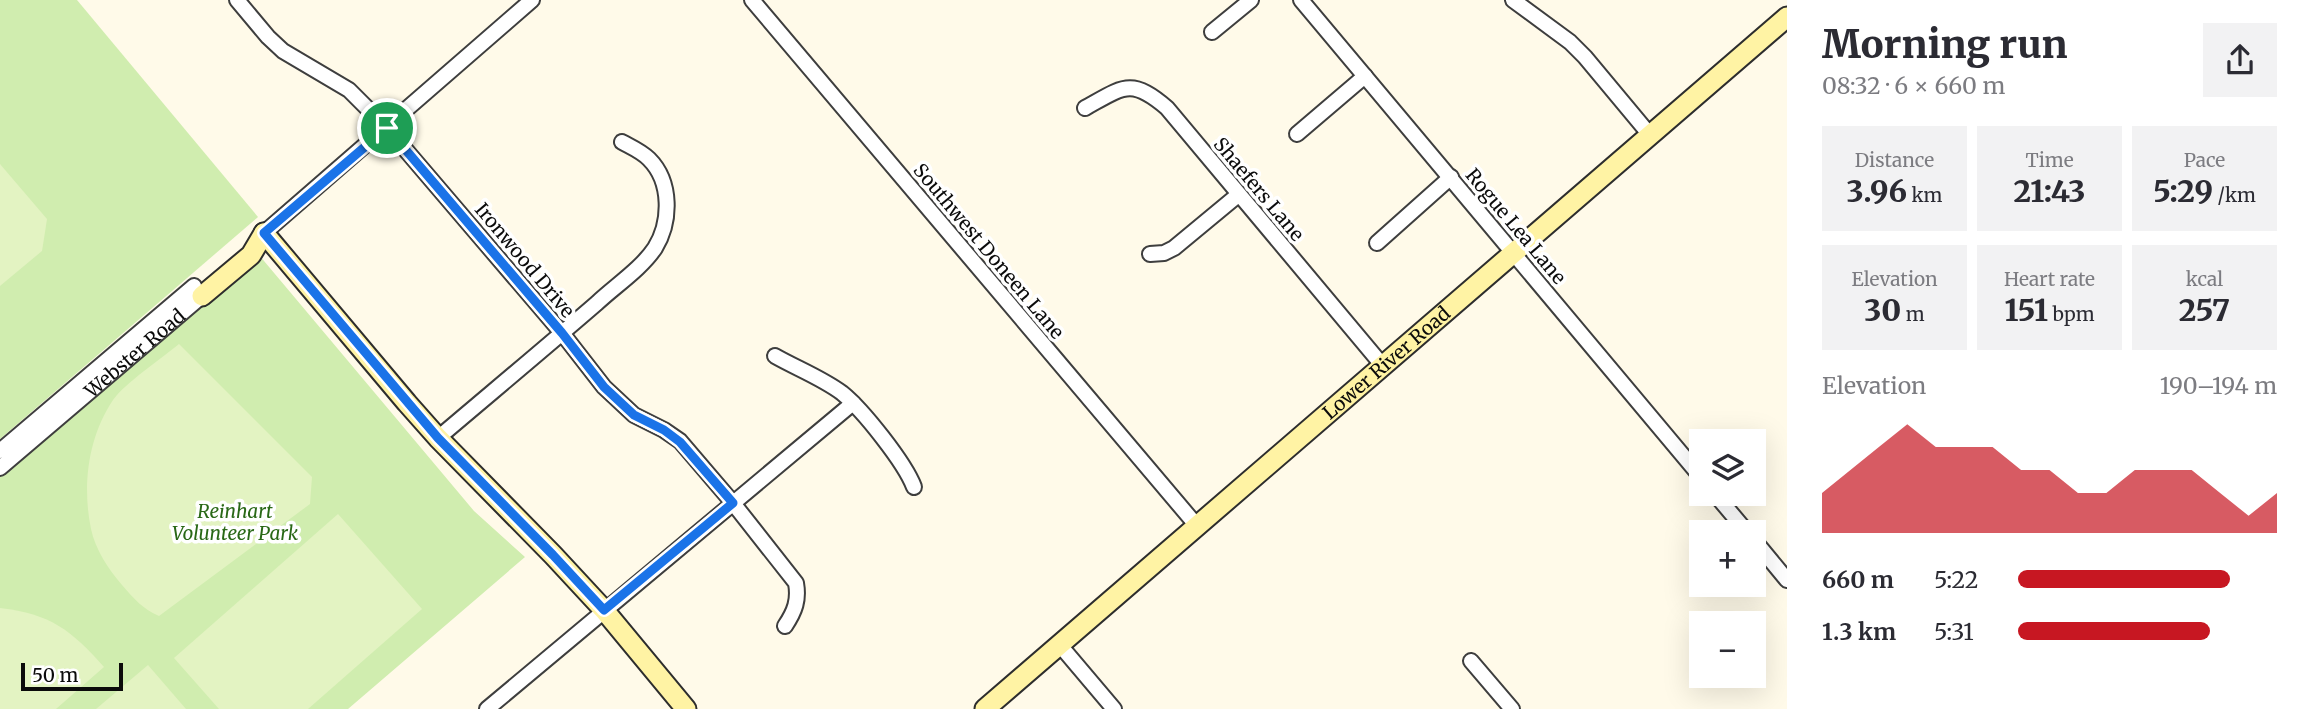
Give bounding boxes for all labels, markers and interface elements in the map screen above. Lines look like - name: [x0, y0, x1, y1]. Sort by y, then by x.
- text: Morning run: [1822, 21, 2068, 68]
- button: share: [2203, 23, 2277, 97]
- text: 08:32 · 6 × 660 m: [1822, 71, 2005, 100]
- pin: [357, 98, 417, 158]
- icon: arrive: [368, 109, 406, 147]
- street label: Shaefers Lane: [1209, 132, 1309, 246]
- text: Distance: [1855, 148, 1934, 172]
- text: Time: [2025, 148, 2074, 172]
- text: Pace: [2184, 148, 2225, 172]
- street label: Southwest Doneen Lane: [909, 158, 1070, 344]
- street label: Rogue Lea Lane: [1461, 163, 1571, 289]
- text: 3.96: [1847, 172, 1907, 210]
- text: 21:43: [2013, 172, 2086, 210]
- text: 5:29: [2153, 172, 2213, 210]
- text: km: [1907, 183, 1942, 207]
- text: /km: [2213, 183, 2256, 207]
- street label: Ironwood Drive: [470, 198, 580, 322]
- text: Elevation: [1851, 267, 1938, 291]
- text: Heart rate: [2004, 267, 2095, 291]
- text: kcal: [2186, 267, 2223, 291]
- text: 30: [1864, 291, 1901, 329]
- text: 151: [2004, 291, 2048, 329]
- text: 257: [2179, 291, 2230, 329]
- street label: Lower River Road: [1318, 301, 1455, 424]
- text: m: [1901, 302, 1925, 326]
- text: bpm: [2048, 302, 2095, 326]
- street label: Webster Road: [79, 304, 190, 404]
- text: Elevation: [1822, 371, 1926, 400]
- text: 190–194 m: [2160, 371, 2277, 400]
- map controls: [1689, 429, 1766, 688]
- button: layers: [1689, 429, 1766, 506]
- park label: Reinhart Volunteer Park: [172, 499, 299, 545]
- button: +: [1689, 520, 1766, 597]
- text: 660 m: [1822, 565, 1894, 594]
- text: 5:22: [1934, 565, 1978, 594]
- button: −: [1689, 611, 1766, 688]
- text: 1.3 km: [1822, 617, 1896, 646]
- text: 5:31: [1934, 617, 1974, 646]
- scale bar: [21, 660, 122, 692]
- text: 50 m: [32, 663, 78, 687]

